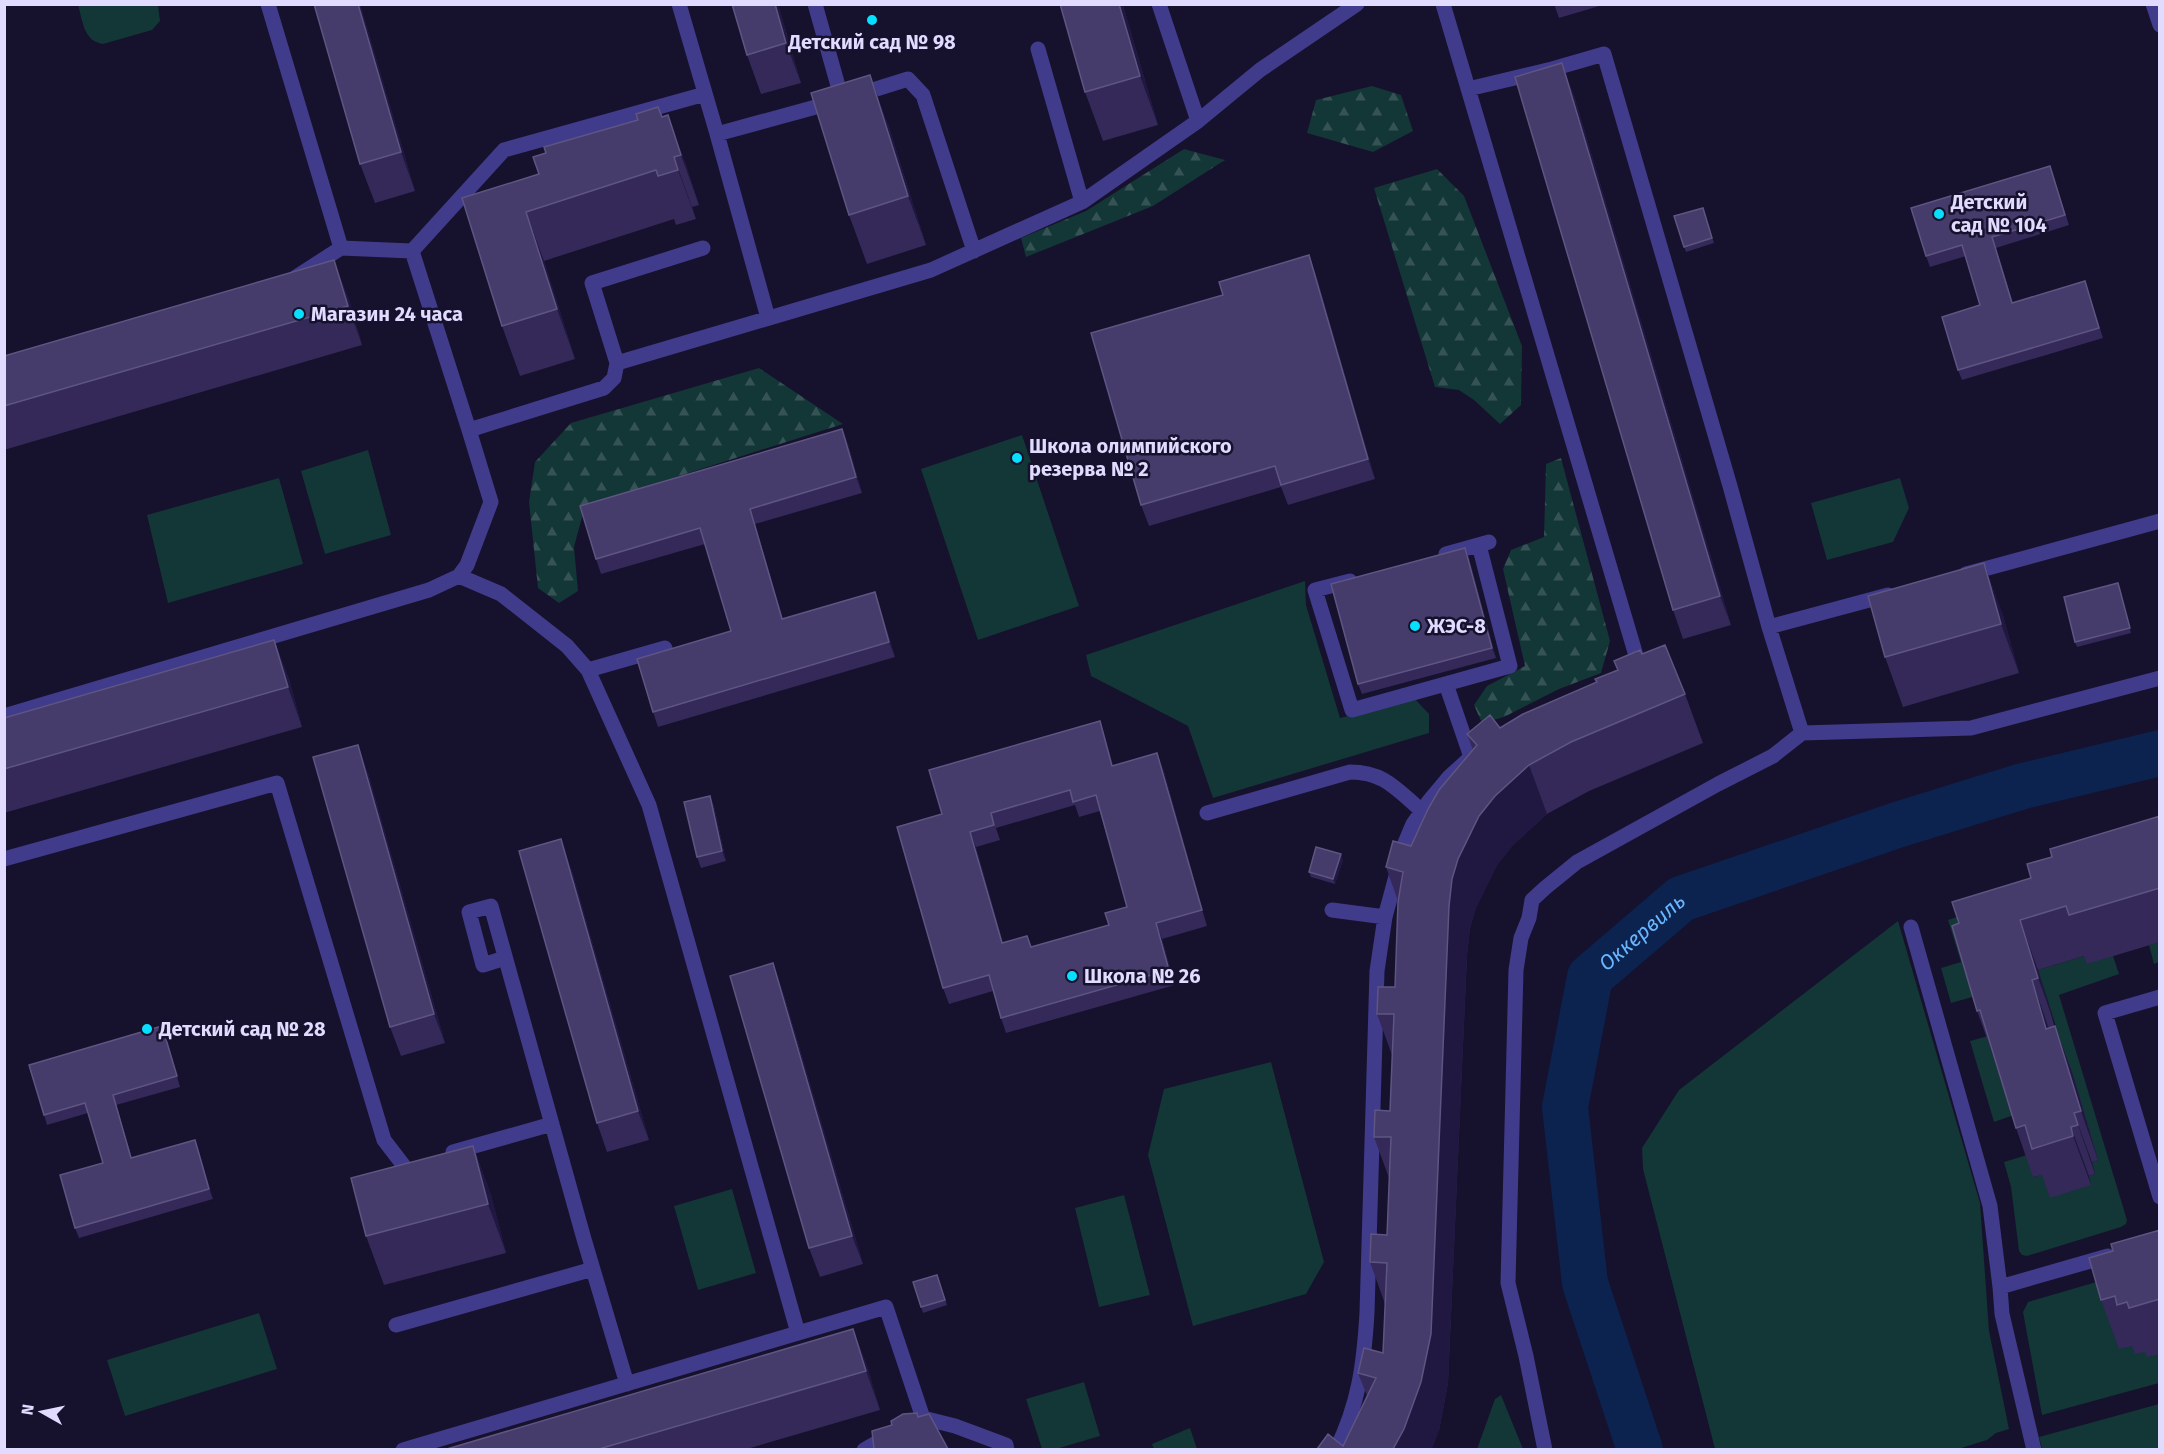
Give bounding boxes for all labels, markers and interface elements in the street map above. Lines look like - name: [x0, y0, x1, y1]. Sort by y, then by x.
- marker: Детский сад № 98: [865, 13, 879, 27]
- place label: Детский сад № 98: [787, 30, 956, 54]
- place label: Детский сад № 104: [1950, 190, 2047, 237]
- marker: Детский сад № 104: [1932, 207, 1946, 221]
- place label: Магазин 24 часа: [311, 302, 463, 326]
- marker: Магазин 24 часа: [292, 307, 306, 321]
- place label: Школа олимпийского резерва № 2: [1029, 434, 1232, 481]
- marker: Школа олимпийского резерва № 2: [1010, 451, 1024, 465]
- place label: ЖЭС-8: [1426, 614, 1486, 638]
- marker: ЖЭС-8: [1408, 619, 1422, 633]
- water label: Оккервиль: [1594, 888, 1691, 977]
- place label: Школа № 26: [1084, 964, 1200, 988]
- marker: Школа № 26: [1065, 969, 1079, 983]
- place label: Детский сад № 28: [158, 1017, 326, 1041]
- marker: Детский сад № 28: [140, 1022, 154, 1036]
- north arrow: [12, 1382, 72, 1442]
- text: N: [17, 1403, 38, 1416]

